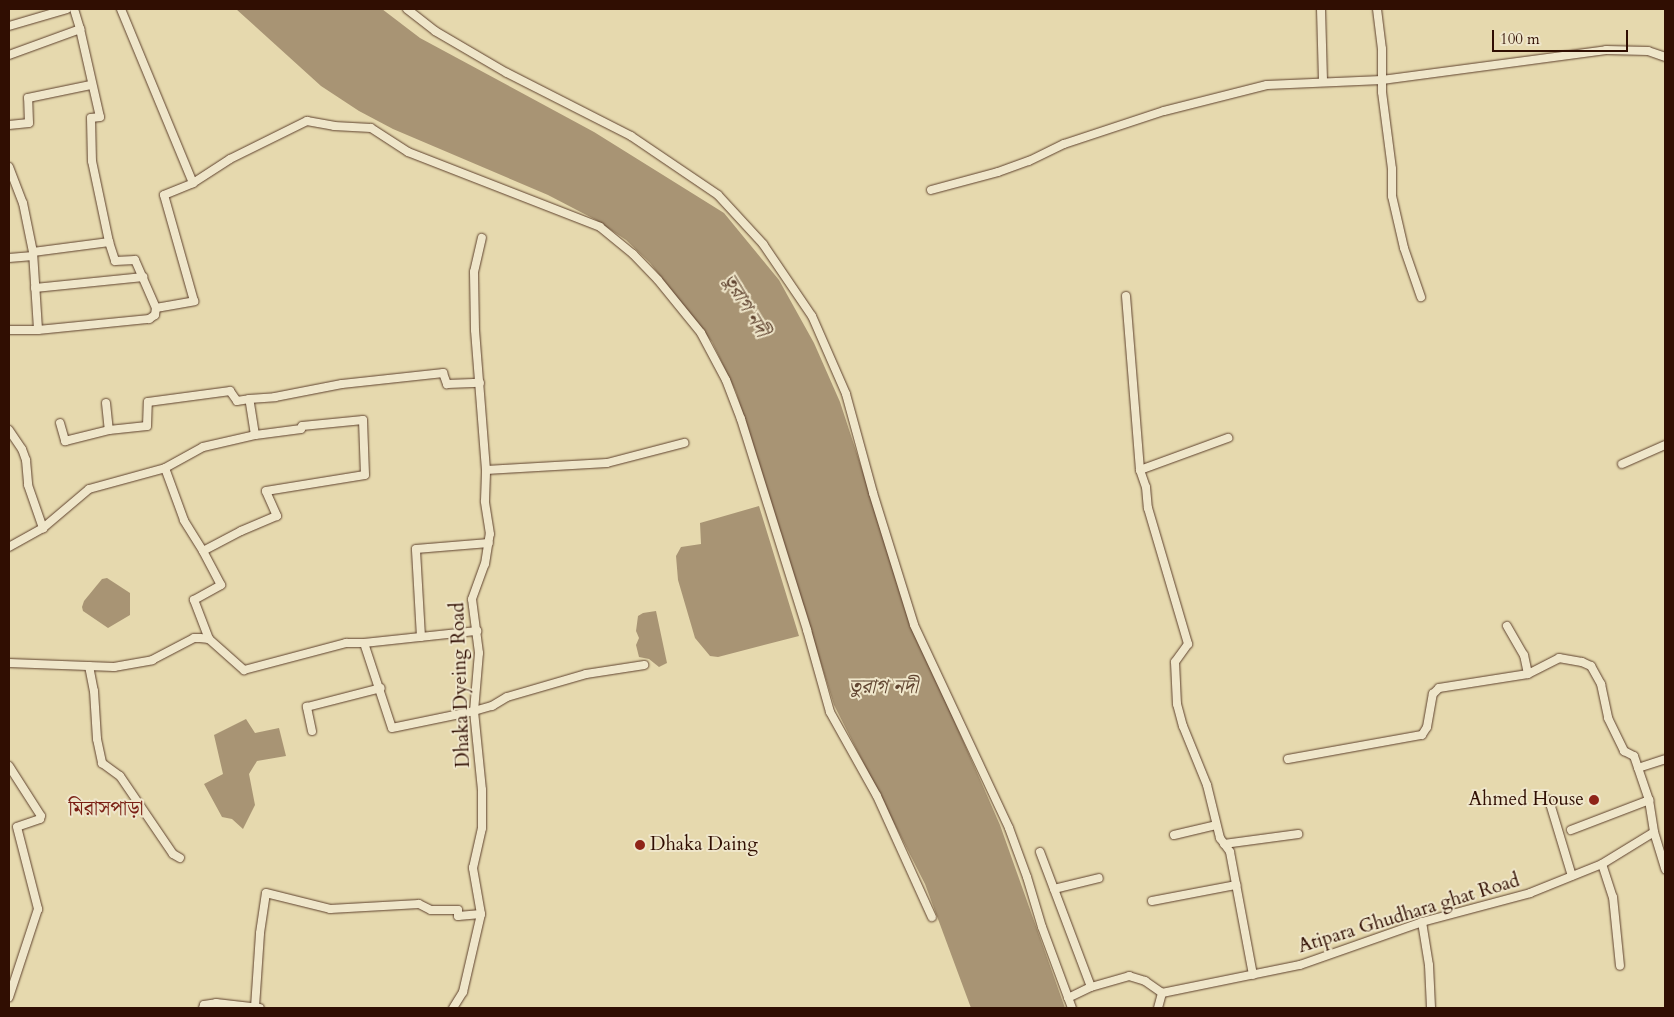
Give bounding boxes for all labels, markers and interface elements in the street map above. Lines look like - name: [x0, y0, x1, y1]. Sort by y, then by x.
- scale bar: [1494, 20, 1630, 52]
- text: 100 m: [1500, 29, 1540, 49]
- water label: তুরাগ নদী: [718, 269, 774, 341]
- street label: Dhaka Dyeing Road: [447, 602, 475, 768]
- water label: তুরাগ নদী: [848, 674, 918, 698]
- place label: Ahmed House: [1469, 789, 1584, 811]
- marker: Ahmed House: [1588, 794, 1600, 806]
- district label: মিরাসপাড়া: [69, 796, 143, 820]
- place label: Dhaka Daing: [650, 834, 758, 856]
- marker: Dhaka Daing: [634, 839, 646, 851]
- street label: Atipara Ghudhara ghat Road: [1295, 869, 1523, 959]

